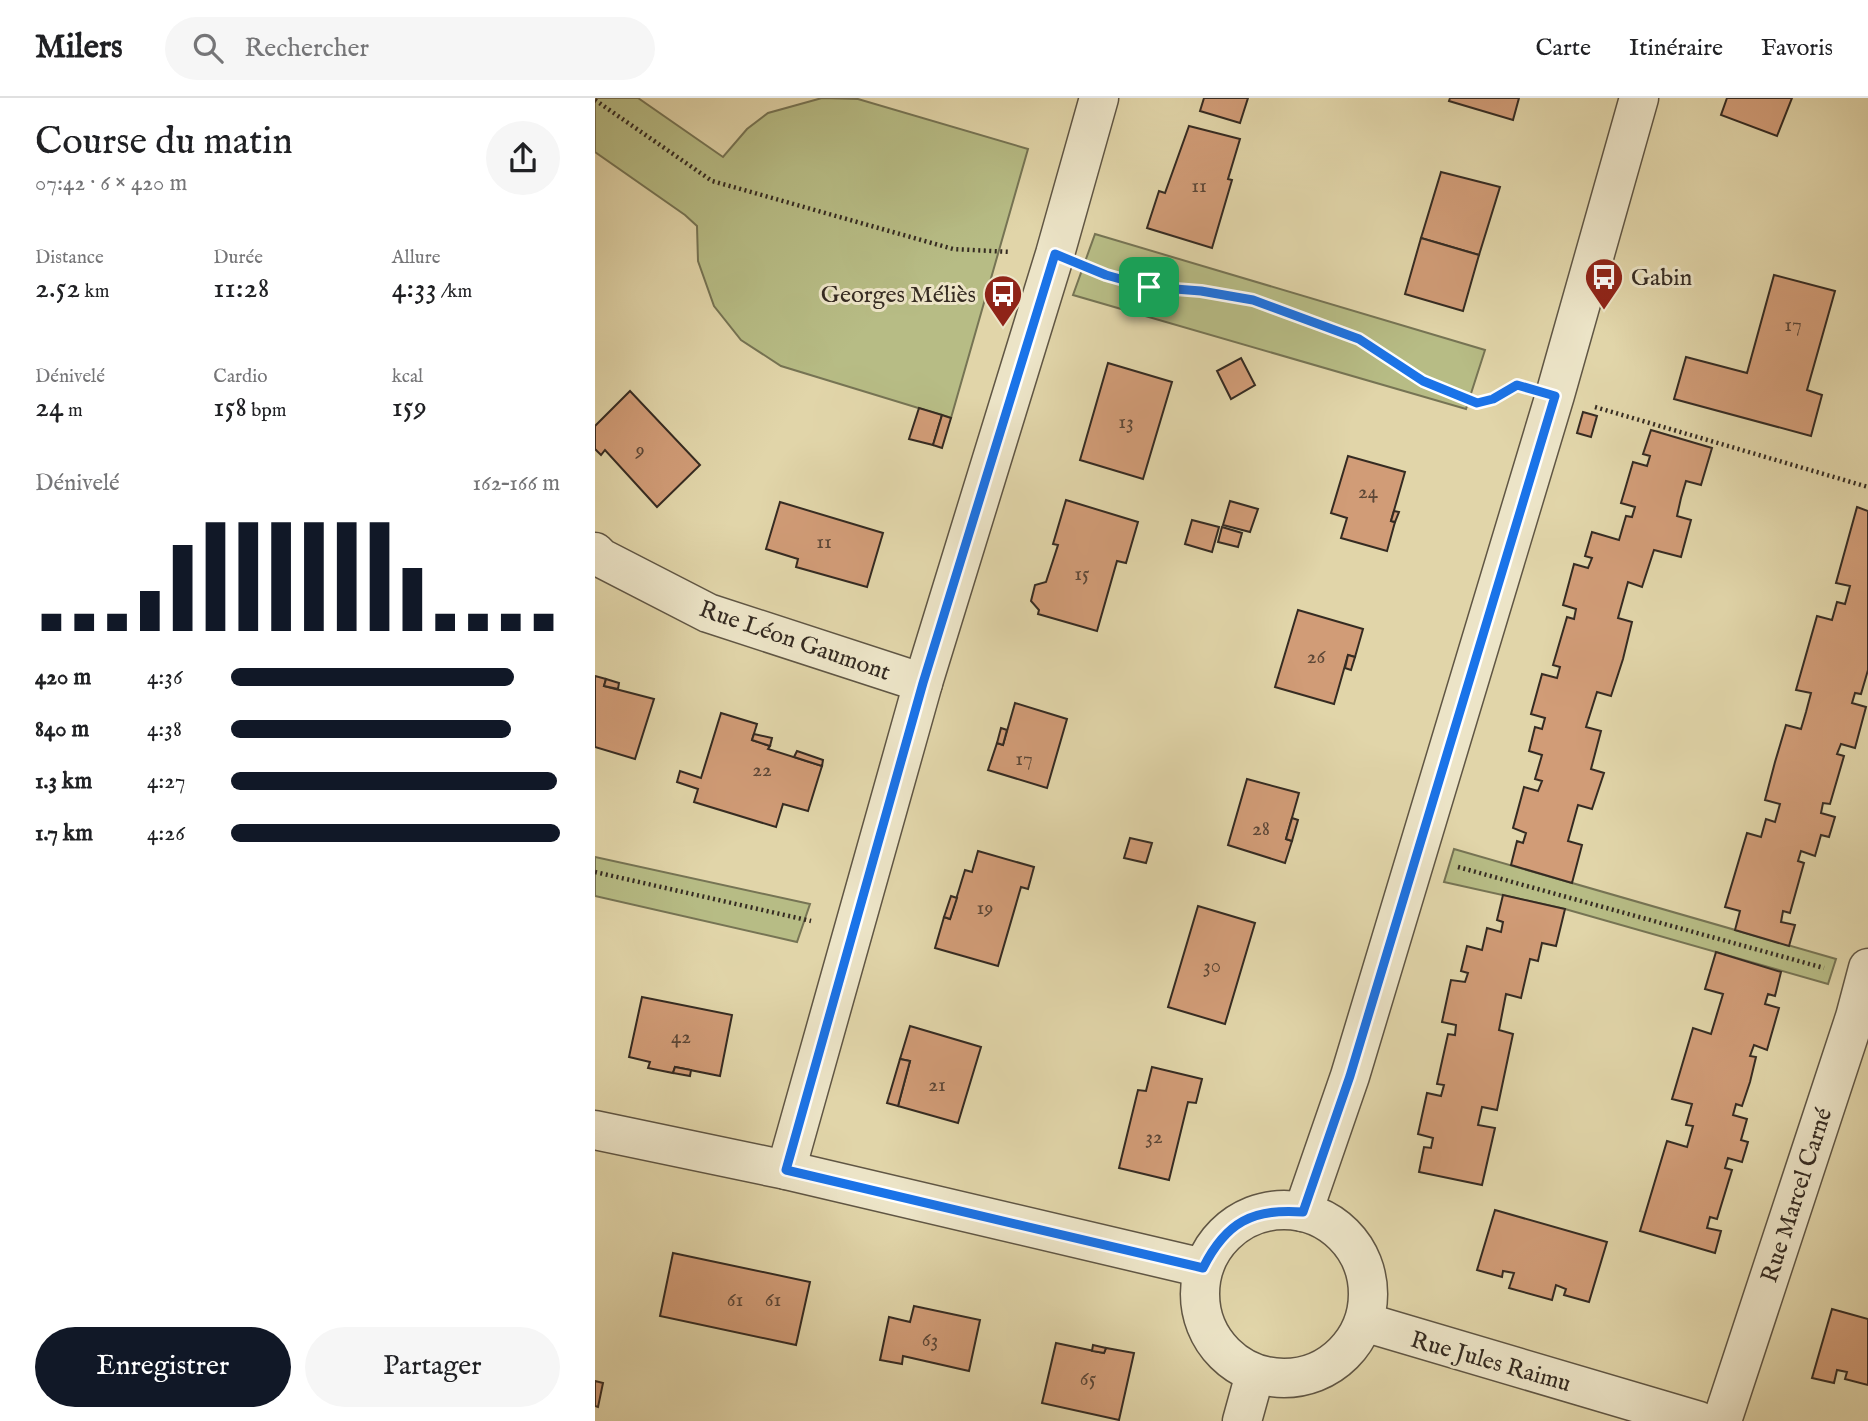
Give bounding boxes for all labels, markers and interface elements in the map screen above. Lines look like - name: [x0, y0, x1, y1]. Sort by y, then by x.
- search box: [165, 17, 655, 80]
- text: Milers: [35, 27, 123, 69]
- icon: search: [189, 29, 227, 67]
- text: Rechercher: [245, 32, 369, 65]
- text: Carte: [1535, 33, 1591, 64]
- text: Itinéraire: [1629, 33, 1723, 64]
- text: Favoris: [1761, 33, 1833, 64]
- text: Course du matin: [35, 119, 293, 167]
- button: share: [486, 121, 560, 195]
- text: 07:42 · 6 × 420 m: [35, 169, 187, 198]
- house number: 11: [1191, 173, 1207, 200]
- text: Distance: [35, 246, 104, 270]
- text: Durée: [213, 246, 263, 270]
- text: Allure: [392, 246, 440, 270]
- bus stop icon: Gabin: [1583, 256, 1625, 311]
- pin: [1119, 257, 1179, 317]
- place label: Gabin: [1631, 263, 1693, 294]
- icon: arrive: [1130, 268, 1168, 306]
- text: 2.52: [35, 270, 80, 308]
- text: 11:28: [213, 270, 269, 308]
- text: 4:33: [392, 270, 437, 308]
- bus stop icon: Georges Méliès: [982, 273, 1024, 328]
- text: km: [80, 280, 109, 304]
- text: /km: [437, 280, 472, 304]
- place label: Georges Méliès: [821, 280, 976, 311]
- house number: 17: [1784, 312, 1802, 339]
- text: Dénivelé: [35, 365, 105, 389]
- text: Cardio: [213, 365, 267, 389]
- text: kcal: [392, 365, 423, 389]
- text: 24: [35, 389, 64, 427]
- text: 158: [213, 389, 247, 427]
- text: 159: [392, 389, 427, 427]
- text: m: [64, 399, 83, 423]
- text: bpm: [247, 399, 286, 423]
- house number: 13: [1118, 409, 1134, 436]
- house number: 9: [634, 437, 645, 464]
- text: Dénivelé: [35, 469, 120, 498]
- text: 162–166 m: [472, 469, 560, 498]
- house number: 24: [1358, 479, 1379, 506]
- house number: 11: [816, 529, 832, 556]
- house number: 15: [1074, 561, 1090, 588]
- street label: Rue Léon Gaumont: [695, 594, 894, 689]
- house number: 26: [1307, 644, 1326, 671]
- text: 420 m: [35, 663, 91, 692]
- text: 4:36: [147, 663, 183, 692]
- text: 840 m: [35, 715, 89, 744]
- text: 4:38: [147, 715, 182, 744]
- house number: 17: [1015, 746, 1033, 773]
- house number: 22: [752, 757, 772, 784]
- text: 1.3 km: [35, 767, 92, 796]
- text: 4:27: [147, 767, 186, 796]
- house number: 28: [1252, 816, 1270, 843]
- text: 1.7 km: [35, 819, 93, 848]
- text: 4:26: [147, 819, 185, 848]
- house number: 19: [977, 895, 994, 922]
- house number: 30: [1203, 953, 1221, 980]
- house number: 42: [671, 1024, 691, 1051]
- house number: 21: [928, 1072, 946, 1099]
- street label: Rue Marcel Carné: [1755, 1104, 1840, 1287]
- house number: 32: [1145, 1124, 1163, 1151]
- house number: 61: [727, 1287, 743, 1314]
- house number: 61: [765, 1287, 781, 1314]
- street label: Rue Jules Raimu: [1407, 1325, 1574, 1400]
- button: Enregistrer: [35, 1327, 291, 1407]
- button: Partager: [305, 1327, 560, 1407]
- house number: 63: [922, 1327, 938, 1354]
- house number: 65: [1080, 1366, 1097, 1393]

